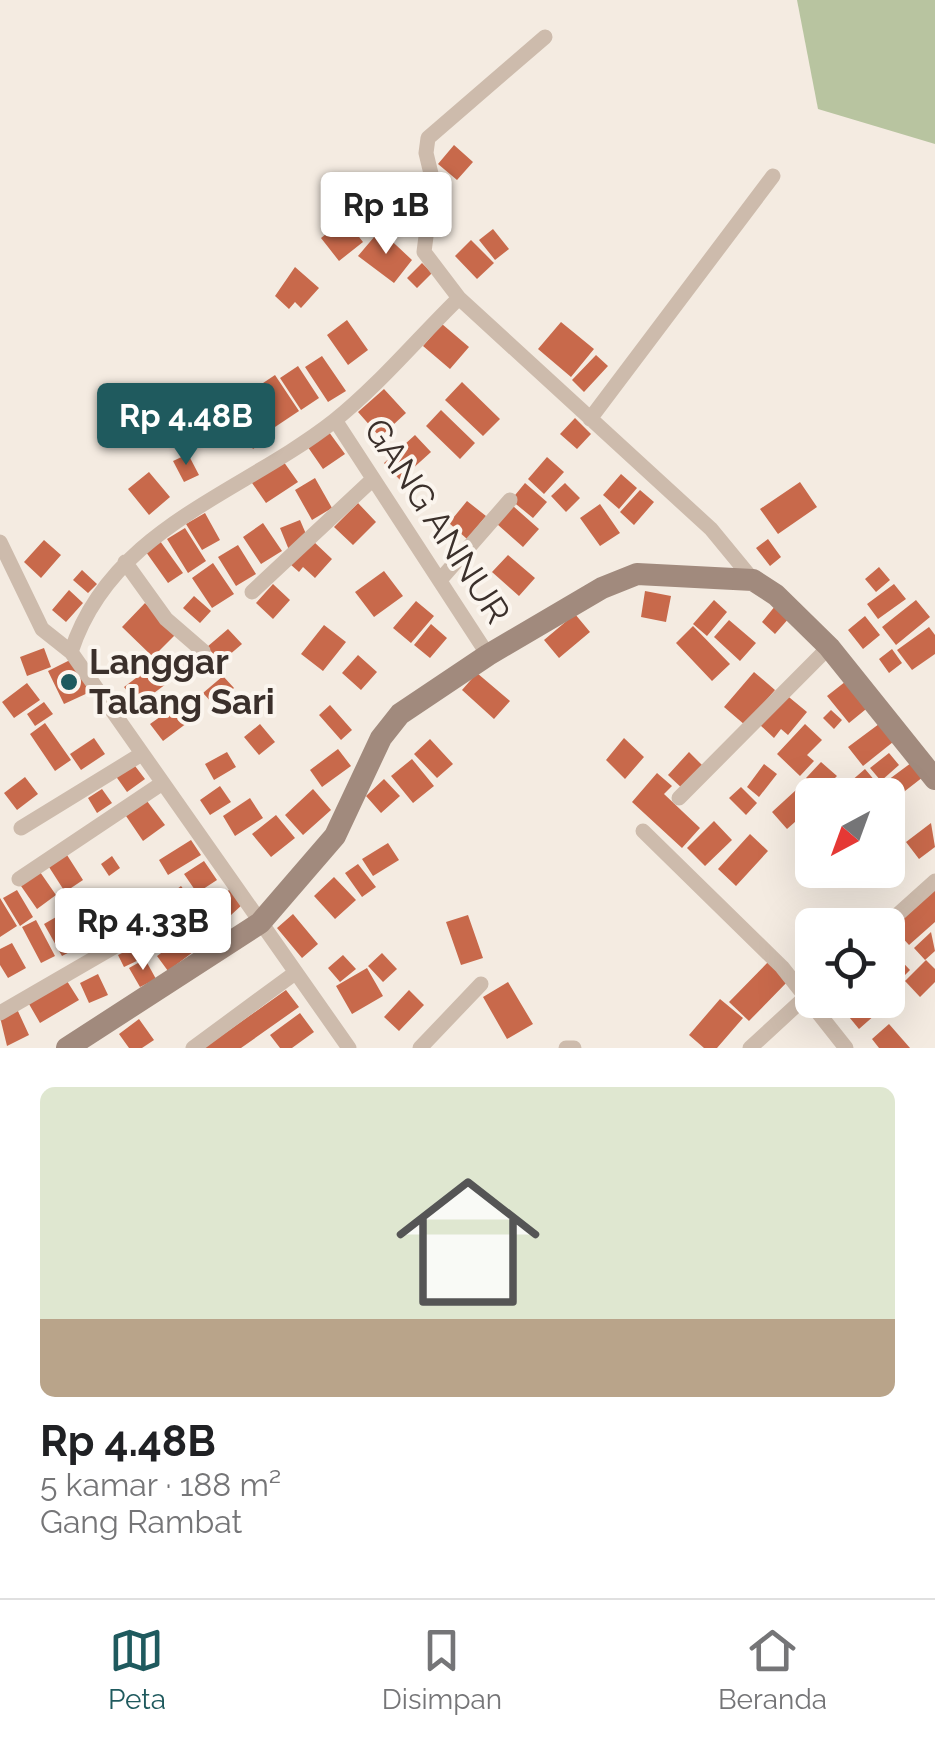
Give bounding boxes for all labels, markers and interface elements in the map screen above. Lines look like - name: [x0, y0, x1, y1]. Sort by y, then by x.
- pin: Rp 1B: [316, 172, 456, 257]
- text: Rp 1B: [343, 186, 429, 223]
- pin: Rp 4.48B: [83, 383, 289, 468]
- text: Rp 4.48B: [119, 397, 253, 434]
- street label: GANG ANNUR: [356, 411, 519, 631]
- place label: Langgar Talang Sari: [89, 641, 275, 722]
- marker: Langgar Talang Sari: [58, 671, 80, 693]
- north arrow: [795, 778, 905, 888]
- map controls: [795, 778, 905, 1018]
- pin: Rp 4.33B: [40, 888, 246, 973]
- text: Rp 4.33B: [77, 902, 209, 939]
- button: locate: [795, 908, 905, 1018]
- icon: home: [378, 1152, 558, 1332]
- text: Rp 4.48B: [40, 1417, 216, 1466]
- text: 5 kamar · 188 m²: [40, 1466, 281, 1503]
- text: Gang Rambat: [40, 1503, 242, 1540]
- tab: Peta: [108, 1623, 166, 1716]
- tab: Disimpan: [382, 1623, 502, 1716]
- tab: Beranda: [718, 1623, 827, 1716]

